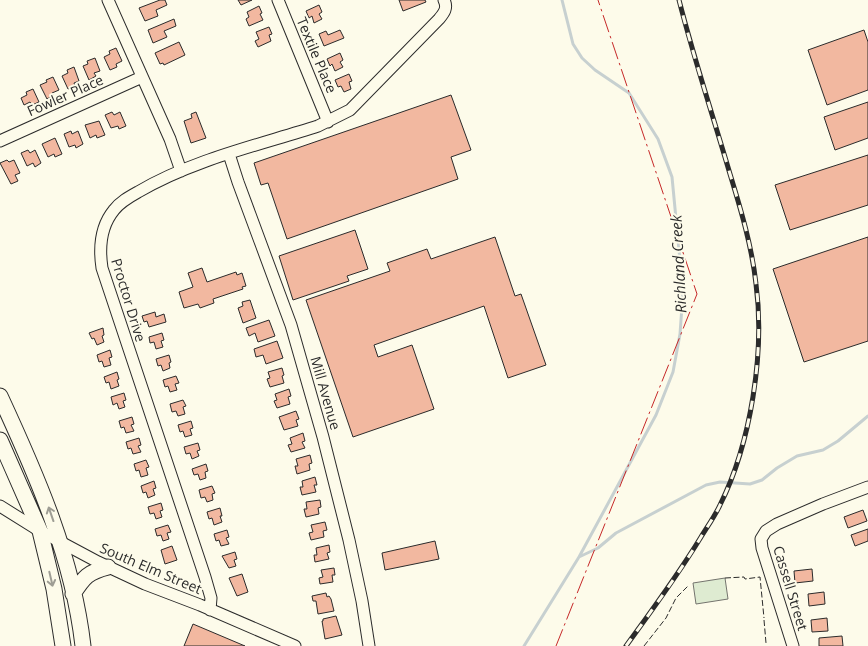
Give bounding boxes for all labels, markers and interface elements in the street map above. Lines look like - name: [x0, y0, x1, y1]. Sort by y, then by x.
- street label: Textile Place: [292, 14, 342, 96]
- street label: Fowler Place: [24, 70, 106, 120]
- water label: Richland Creek: [665, 214, 691, 314]
- street label: Proctor Drive: [107, 256, 151, 344]
- street label: Mill Avenue: [306, 354, 346, 432]
- one-way arrow: [46, 507, 55, 522]
- street label: South Elm Street: [97, 538, 205, 598]
- street label: Cassell Street: [769, 543, 813, 633]
- one-way arrow: [47, 570, 56, 586]

